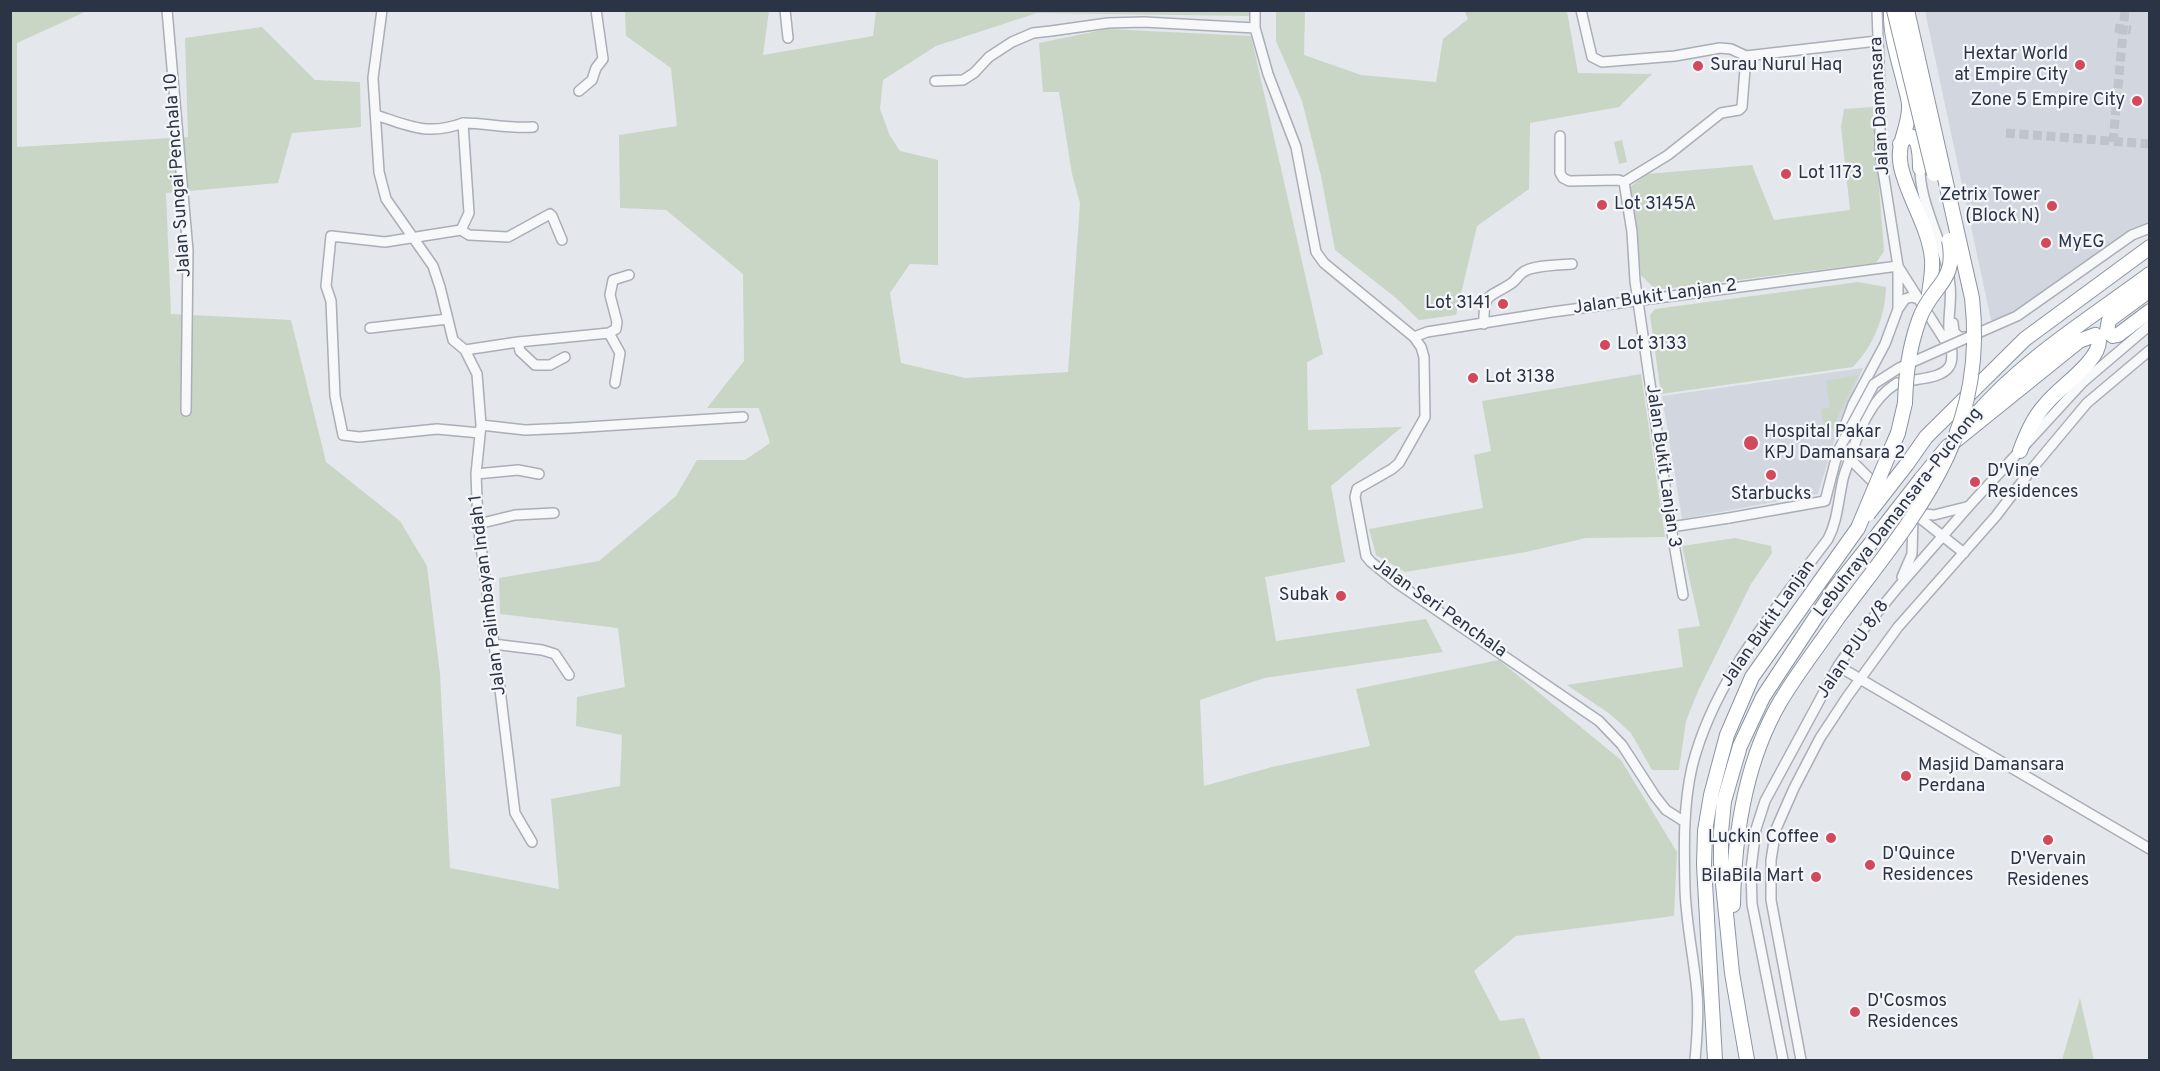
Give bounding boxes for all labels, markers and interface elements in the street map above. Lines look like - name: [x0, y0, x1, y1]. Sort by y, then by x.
- street label: Jalan Damansara: [1867, 36, 1895, 176]
- place label: Hextar World at Empire City: [1954, 44, 2068, 86]
- place label: Surau Nurul Haq: [1710, 55, 1842, 77]
- marker: Hextar World at Empire City: [2073, 58, 2087, 72]
- marker: Surau Nurul Haq: [1691, 59, 1705, 73]
- street label: Jalan Sungai Penchala 10: [161, 72, 197, 278]
- place label: Zone 5 Empire City: [1970, 90, 2125, 112]
- marker: Zone 5 Empire City: [2130, 94, 2144, 108]
- place label: Lot 1173: [1798, 163, 1862, 185]
- marker: Lot 1173: [1779, 167, 1793, 181]
- place label: Zetrix Tower (Block N): [1940, 185, 2040, 228]
- place label: Lot 3145A: [1614, 194, 1696, 216]
- marker: Lot 3145A: [1595, 198, 1609, 212]
- marker: Zetrix Tower (Block N): [2045, 199, 2059, 213]
- place label: MyEG: [2058, 232, 2105, 254]
- marker: MyEG: [2039, 236, 2053, 250]
- street label: Jalan Bukit Lanjan 2: [1572, 276, 1738, 320]
- place label: Lot 3141: [1425, 293, 1491, 315]
- marker: Lot 3141: [1496, 297, 1510, 311]
- place label: Lot 3133: [1617, 334, 1687, 356]
- marker: Lot 3133: [1598, 338, 1612, 352]
- place label: Lot 3138: [1485, 367, 1555, 389]
- marker: Lot 3138: [1466, 371, 1480, 385]
- street label: Jalan Bukit Lanjan 3: [1640, 383, 1684, 549]
- street label: Lebuhraya Damansara–Puchong: [1810, 404, 1988, 622]
- place label: Hospital Pakar KPJ Damansara 2: [1764, 422, 1905, 464]
- marker: Hospital Pakar KPJ Damansara 2: [1742, 434, 1760, 452]
- place label: D'Vine Residences: [1987, 461, 2079, 504]
- marker: Starbucks: [1764, 468, 1778, 482]
- marker: D'Vine Residences: [1968, 475, 1982, 489]
- place label: Starbucks: [1731, 484, 1811, 506]
- street label: Jalan Palimbayan Indah 1: [466, 493, 512, 697]
- street label: Jalan Seri Penchala: [1368, 555, 1510, 663]
- street label: Jalan Bukit Lanjan: [1717, 556, 1821, 692]
- place label: Subak: [1279, 585, 1329, 607]
- marker: Subak: [1334, 589, 1348, 603]
- street label: Jalan PJU 8/8: [1813, 597, 1895, 703]
- place label: Masjid Damansara Perdana: [1918, 755, 2064, 798]
- marker: Masjid Damansara Perdana: [1899, 769, 1913, 783]
- place label: Luckin Coffee: [1708, 827, 1819, 849]
- marker: Luckin Coffee: [1824, 831, 1838, 845]
- marker: D'Vervain Residenes: [2041, 833, 2055, 847]
- place label: D'Quince Residences: [1882, 844, 1974, 886]
- place label: D'Vervain Residenes: [2007, 849, 2089, 892]
- marker: D'Quince Residences: [1863, 858, 1877, 872]
- place label: BilaBila Mart: [1701, 866, 1804, 888]
- marker: BilaBila Mart: [1809, 870, 1823, 884]
- place label: D'Cosmos Residences: [1867, 991, 1959, 1034]
- marker: D'Cosmos Residences: [1848, 1005, 1862, 1019]

